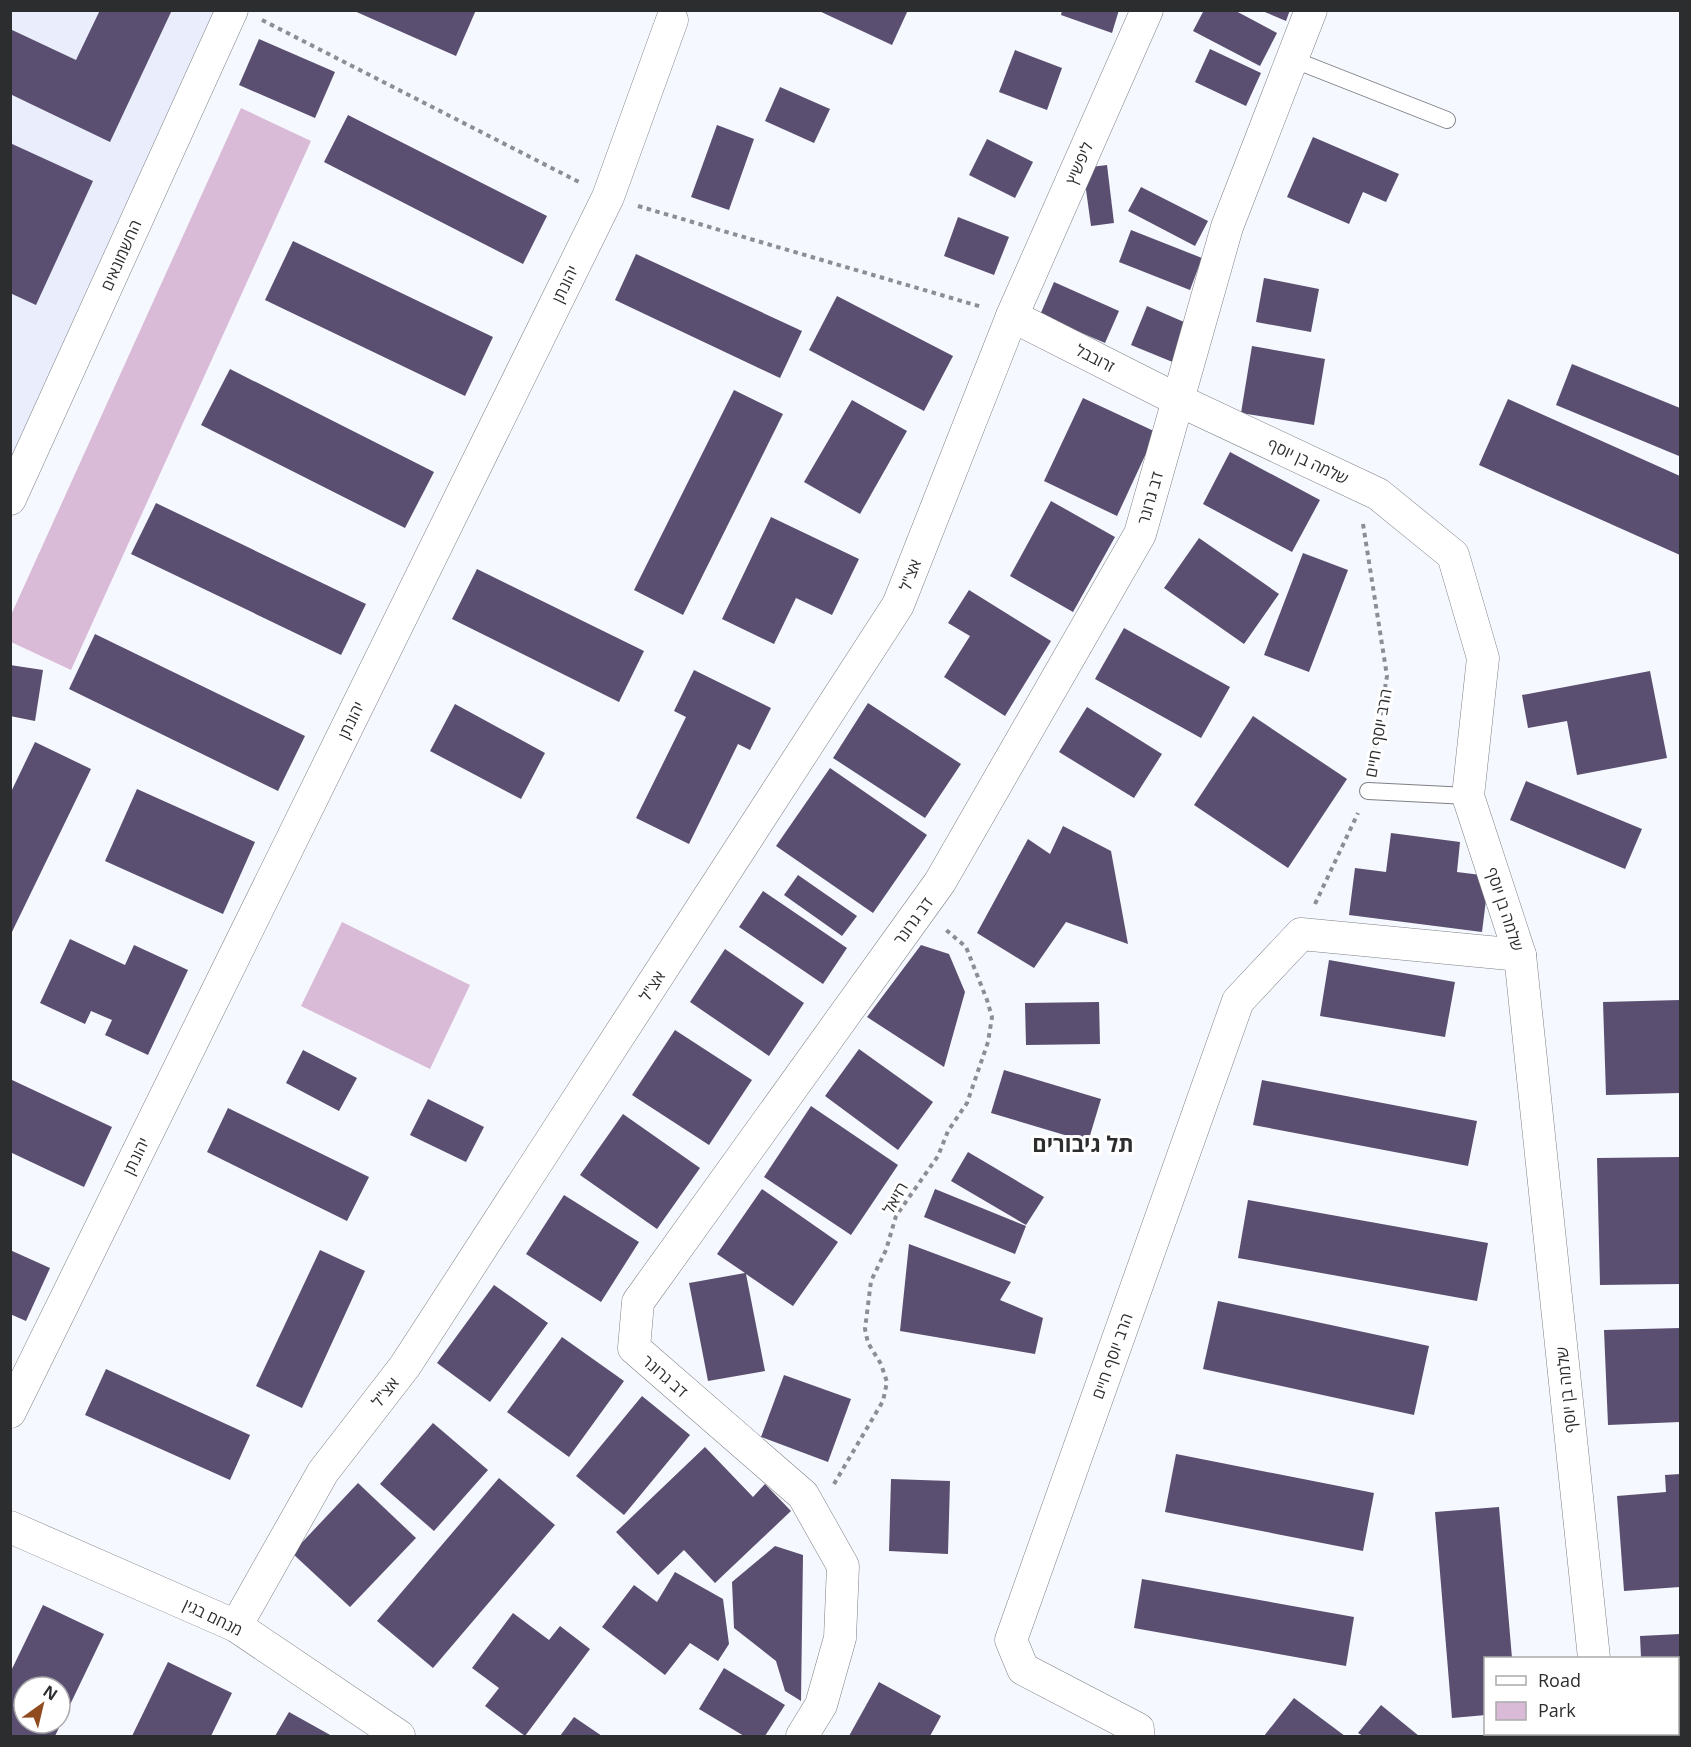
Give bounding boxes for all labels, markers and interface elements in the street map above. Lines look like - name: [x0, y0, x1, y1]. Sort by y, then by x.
- street label: ליפשיץ: [1060, 138, 1098, 188]
- street label: החשמונאים: [96, 216, 146, 294]
- street label: יהונתן: [547, 262, 583, 306]
- street label: זרובבל: [1072, 339, 1118, 377]
- street label: שלמה בן יוסף: [1264, 433, 1352, 489]
- street label: דב גרונר: [1132, 469, 1168, 527]
- street label: אצ"ל: [894, 556, 926, 594]
- street label: הרב יוסף חיים: [1359, 687, 1397, 779]
- street label: יהונתן: [333, 698, 369, 742]
- street label: שלמה בן יוסף: [1481, 864, 1529, 954]
- street label: דב גרונר: [888, 893, 938, 949]
- street label: אצ"ל: [634, 966, 670, 1006]
- district label: תל גיבורים: [1032, 1128, 1134, 1158]
- street label: יהונתן: [118, 1134, 154, 1178]
- street label: רזיאל: [877, 1178, 913, 1218]
- street label: הרב יוסף חיים: [1086, 1310, 1138, 1402]
- street label: שלמה בן יוסף: [1551, 1346, 1581, 1434]
- street label: דב גרונר: [637, 1350, 693, 1402]
- street label: אצ"ל: [366, 1372, 404, 1412]
- street label: מנחם בגין: [180, 1593, 246, 1641]
- legend: [1484, 1657, 1679, 1735]
- text: Road: [1538, 1668, 1581, 1692]
- north arrow: [12, 1675, 72, 1735]
- text: N: [39, 1680, 62, 1705]
- text: Park: [1538, 1698, 1576, 1722]

